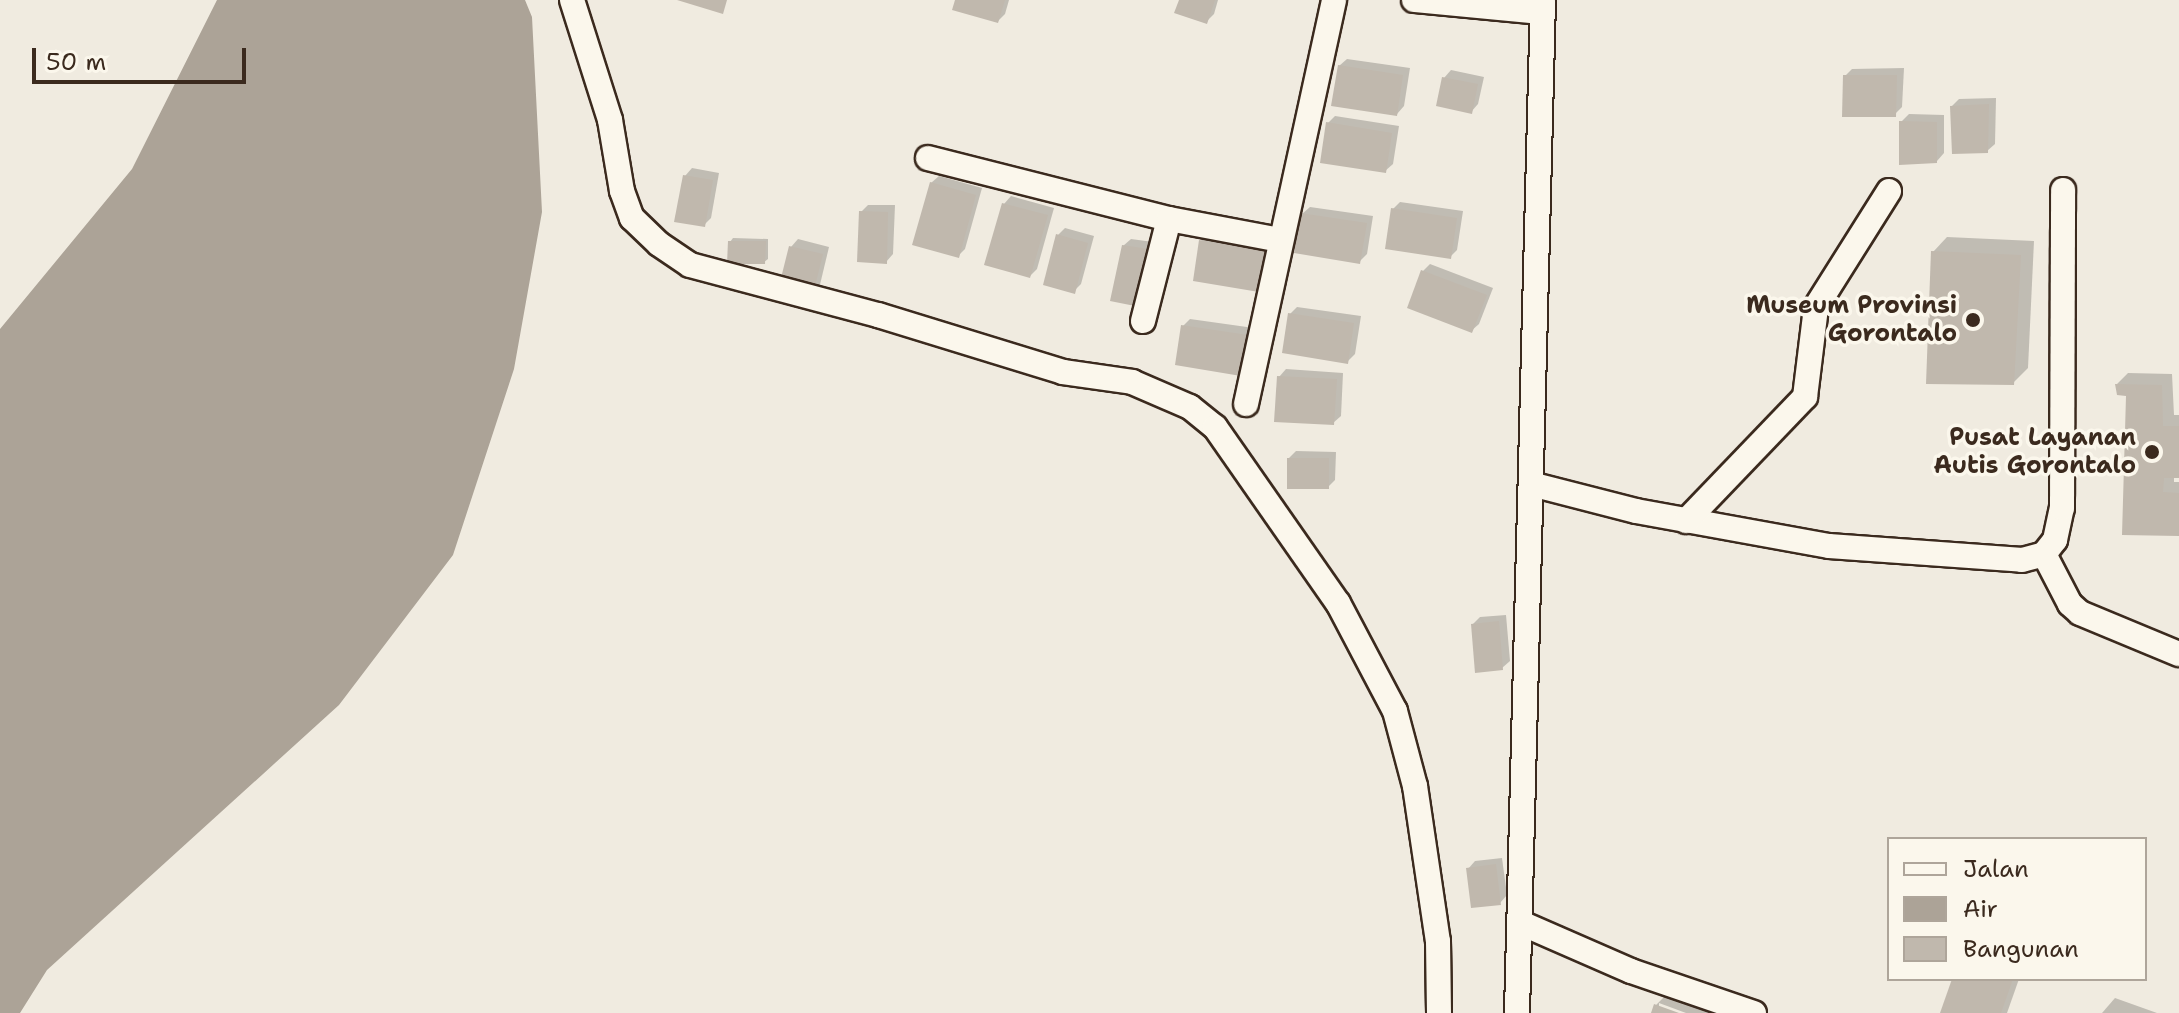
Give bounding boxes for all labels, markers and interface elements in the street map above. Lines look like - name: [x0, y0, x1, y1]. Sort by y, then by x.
- scale bar: [36, 32, 250, 82]
- text: 50 m: [46, 46, 106, 78]
- place label: Museum Provinsi Gorontalo: [1746, 292, 1957, 348]
- marker: Museum Provinsi Gorontalo: [1964, 311, 1982, 329]
- place label: Pusat Layanan Autis Gorontalo: [1934, 424, 2136, 480]
- marker: Pusat Layanan Autis Gorontalo: [2143, 443, 2161, 461]
- legend: [1887, 837, 2147, 981]
- text: Jalan: [1963, 853, 2029, 885]
- text: Air: [1963, 893, 1998, 925]
- text: Bangunan: [1963, 933, 2079, 965]

